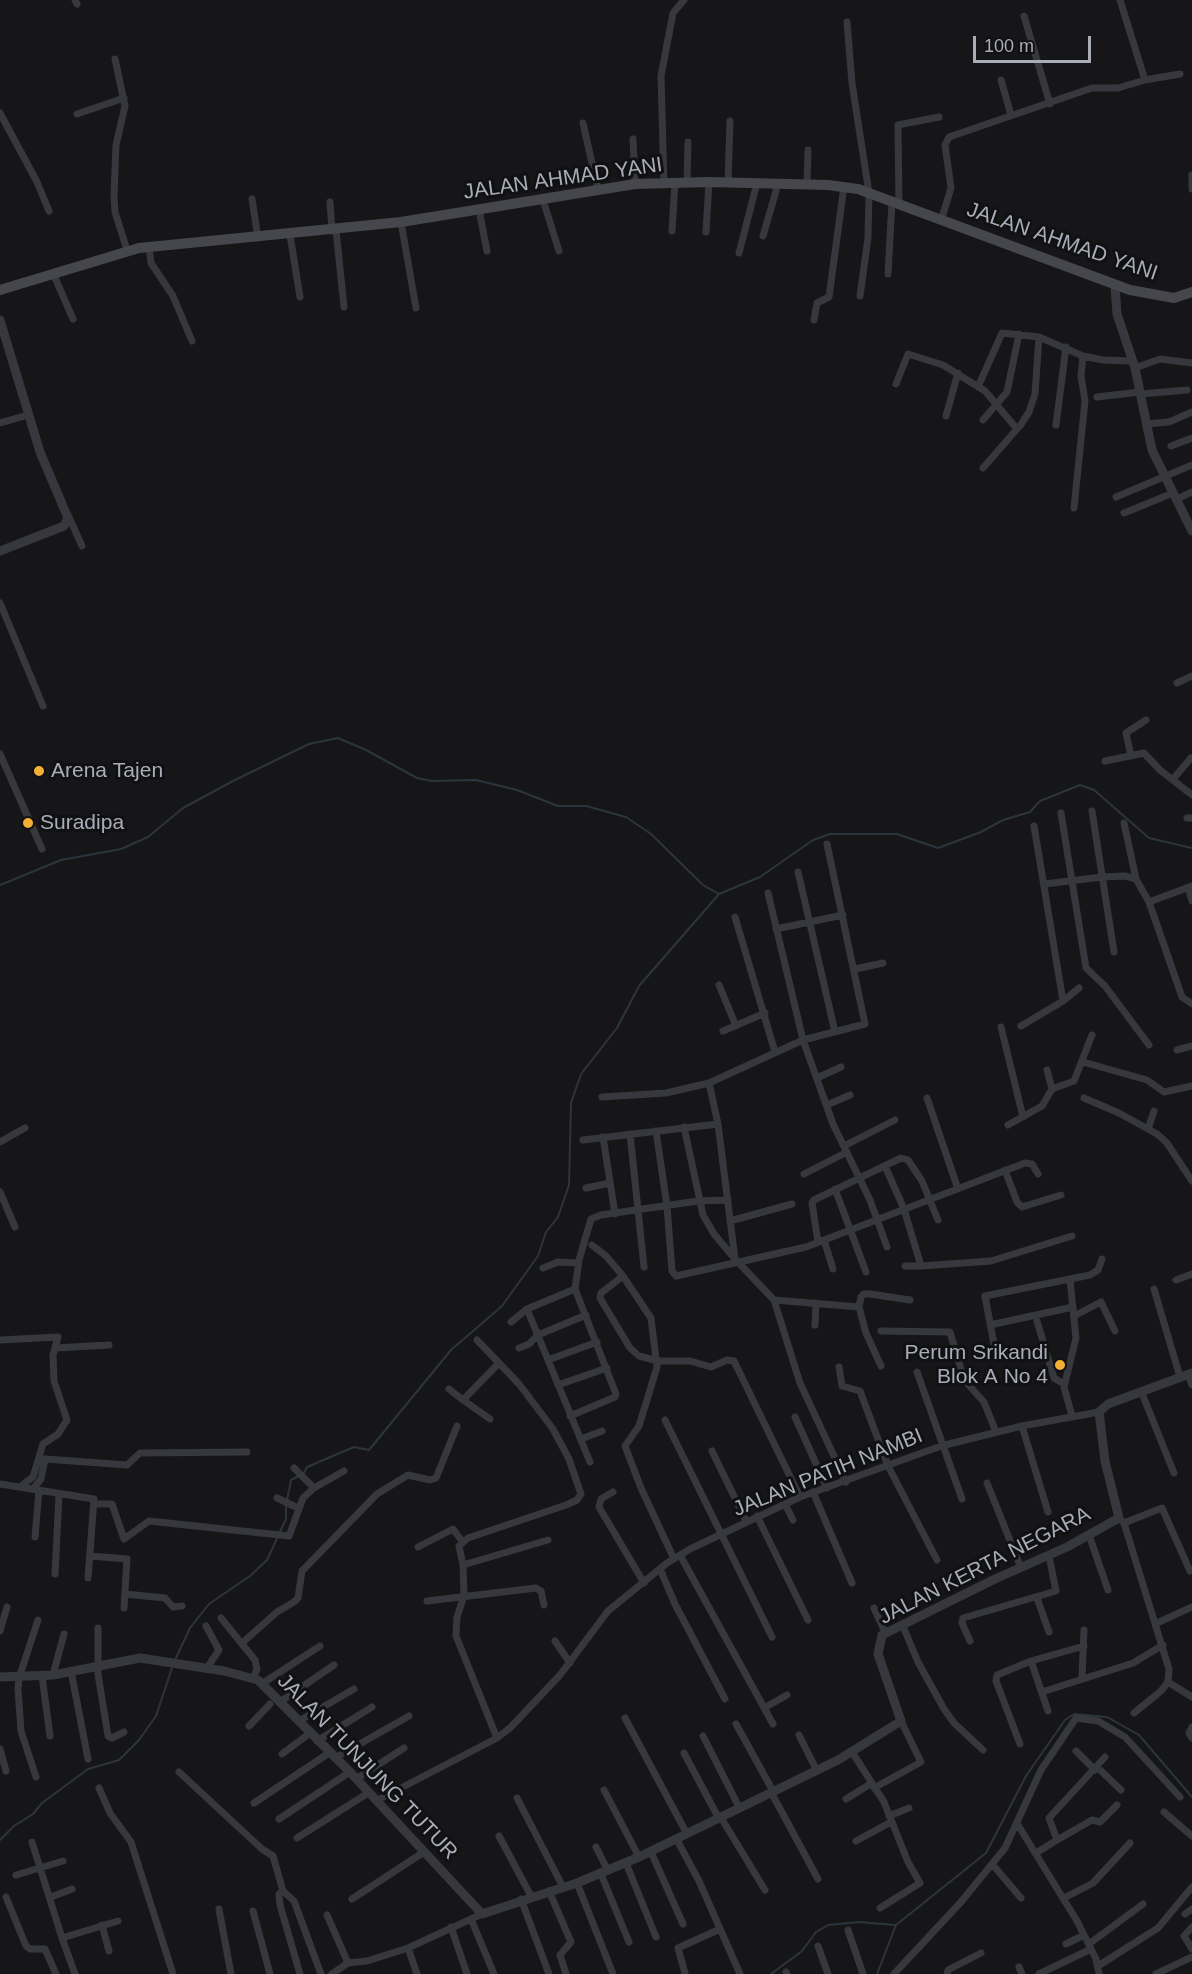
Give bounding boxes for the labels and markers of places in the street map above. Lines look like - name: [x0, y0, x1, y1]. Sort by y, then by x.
- place label: Arena Tajen: [51, 758, 163, 784]
- marker: Arena Tajen: [32, 764, 46, 778]
- place label: Suradipa: [40, 810, 124, 836]
- marker: Suradipa: [21, 816, 35, 830]
- place label: Perum Srikandi Blok A No 4: [904, 1340, 1048, 1390]
- marker: Perum Srikandi Blok A No 4: [1053, 1358, 1067, 1372]

